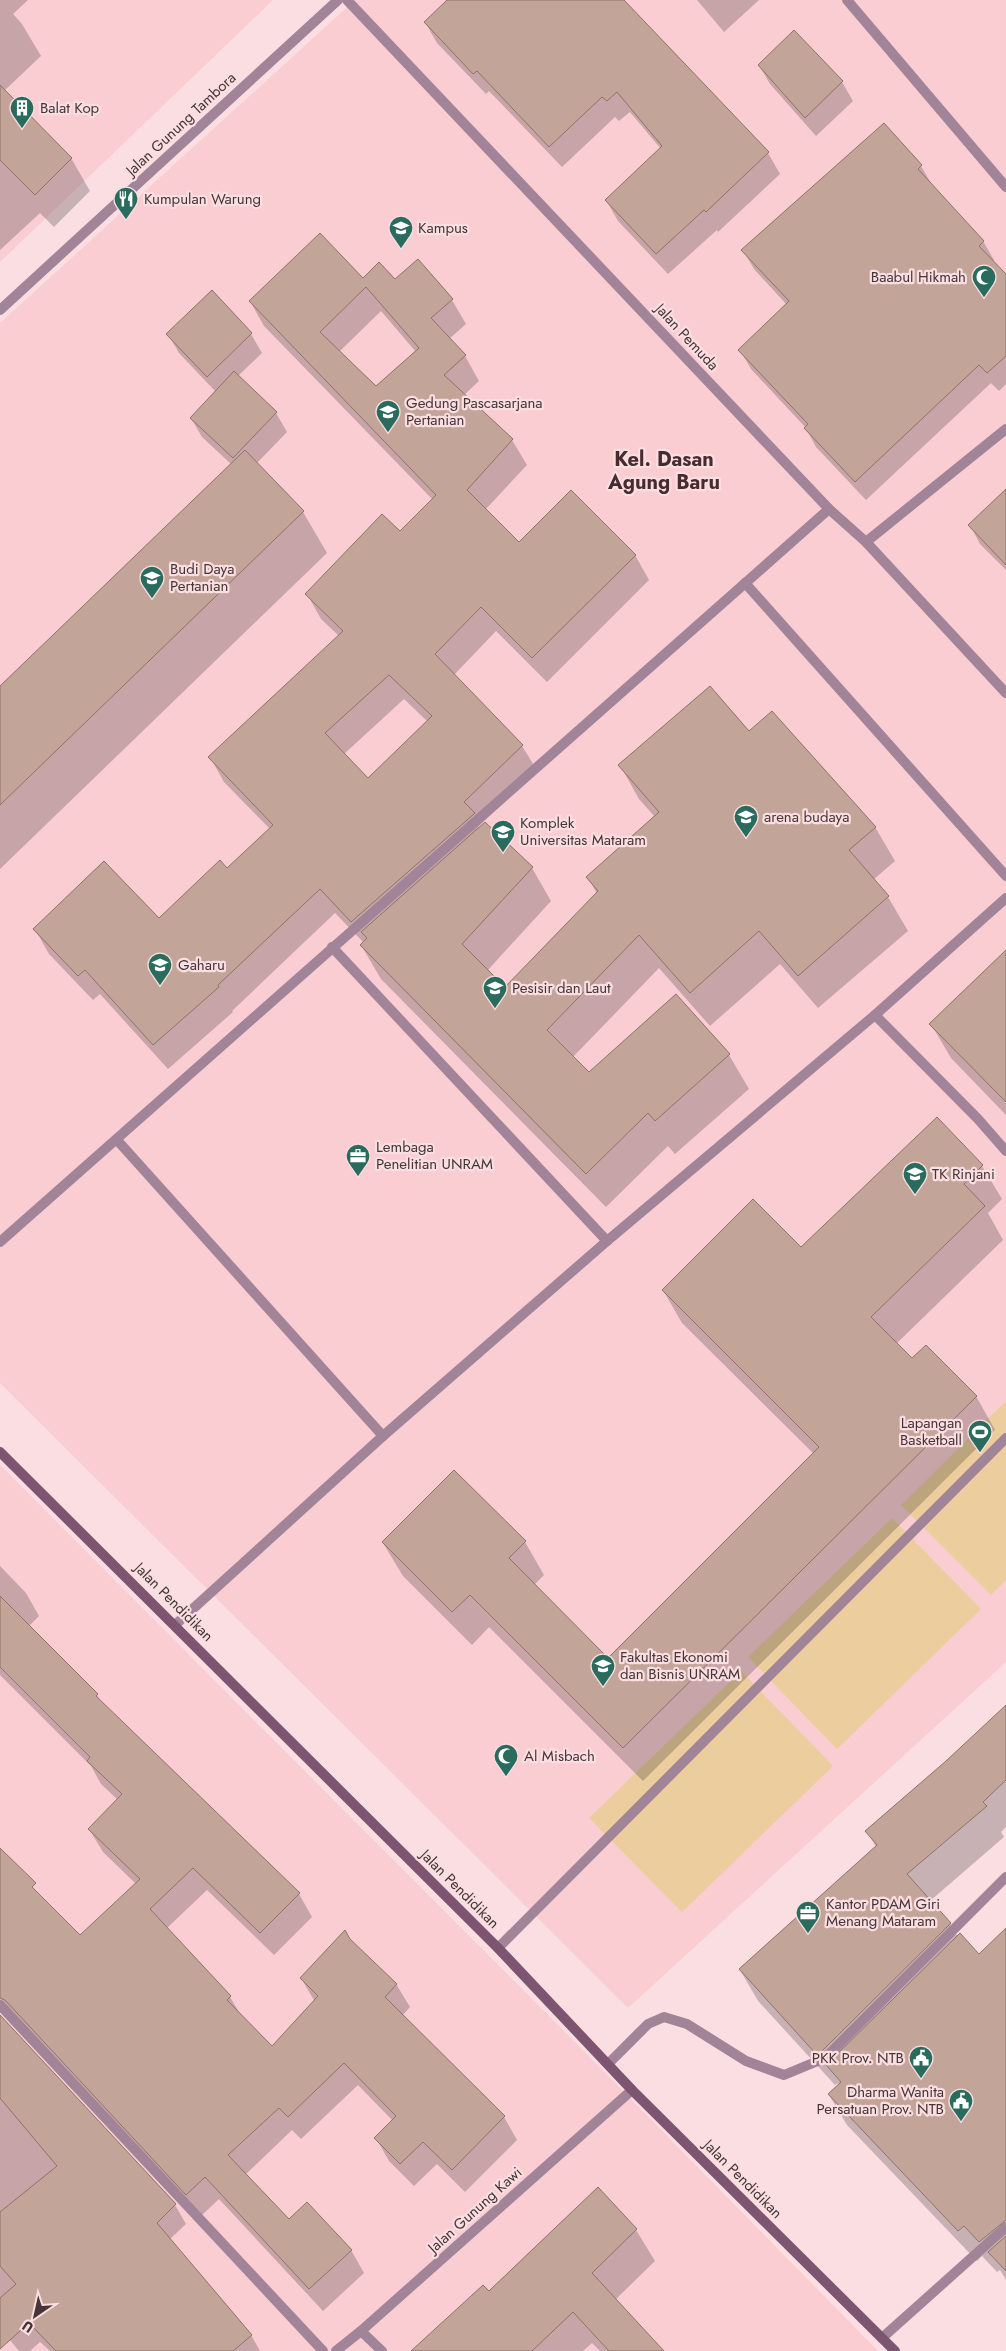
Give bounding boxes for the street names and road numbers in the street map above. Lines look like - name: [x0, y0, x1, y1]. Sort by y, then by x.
- street label: Jalan Gunung Tambora: [120, 67, 241, 182]
- street label: Jalan Pemuda: [649, 297, 724, 375]
- street label: Jalan Pendidikan: [128, 1556, 218, 1646]
- street label: Jalan Pendidikan: [414, 1843, 504, 1933]
- street label: Jalan Pendidikan: [697, 2133, 787, 2223]
- street label: Jalan Gunung Kawi: [422, 2162, 527, 2260]

